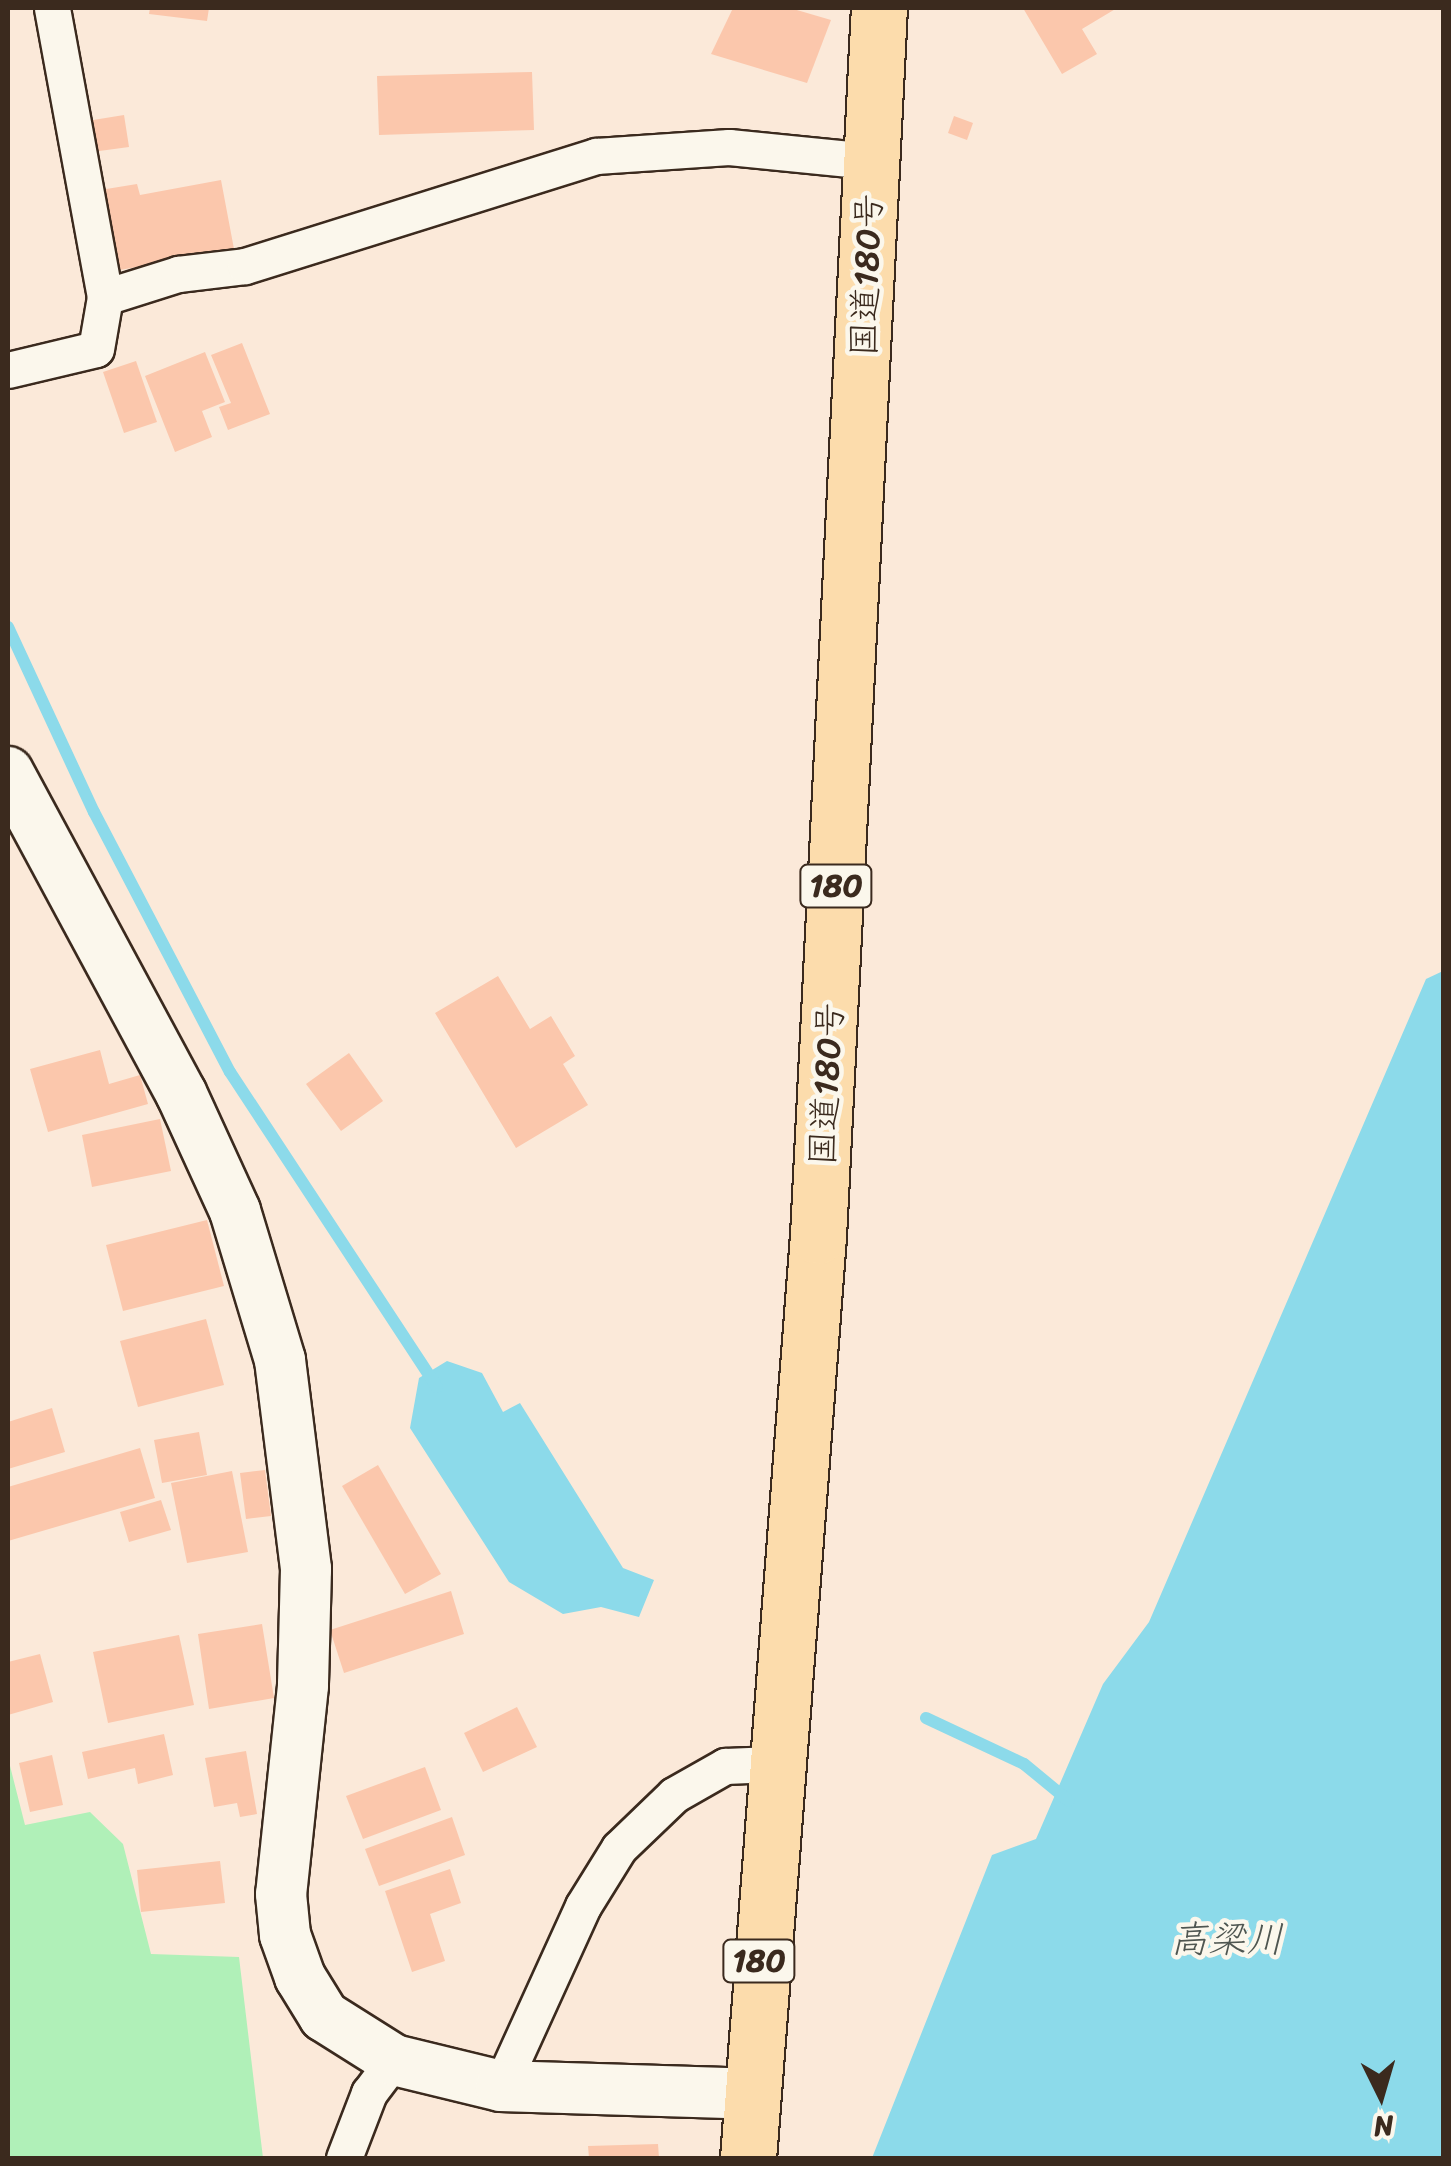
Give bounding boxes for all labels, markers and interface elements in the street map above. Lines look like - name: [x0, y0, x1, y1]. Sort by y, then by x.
- street label: 国道180号: [842, 193, 890, 357]
- road number: 180: [798, 859, 874, 913]
- street label: 国道180号: [801, 1001, 851, 1167]
- water label: 高梁川: [1170, 1917, 1284, 1963]
- road number: 180: [722, 1934, 796, 1988]
- north arrow: [1331, 2046, 1431, 2146]
- text: N: [1372, 2101, 1395, 2152]

